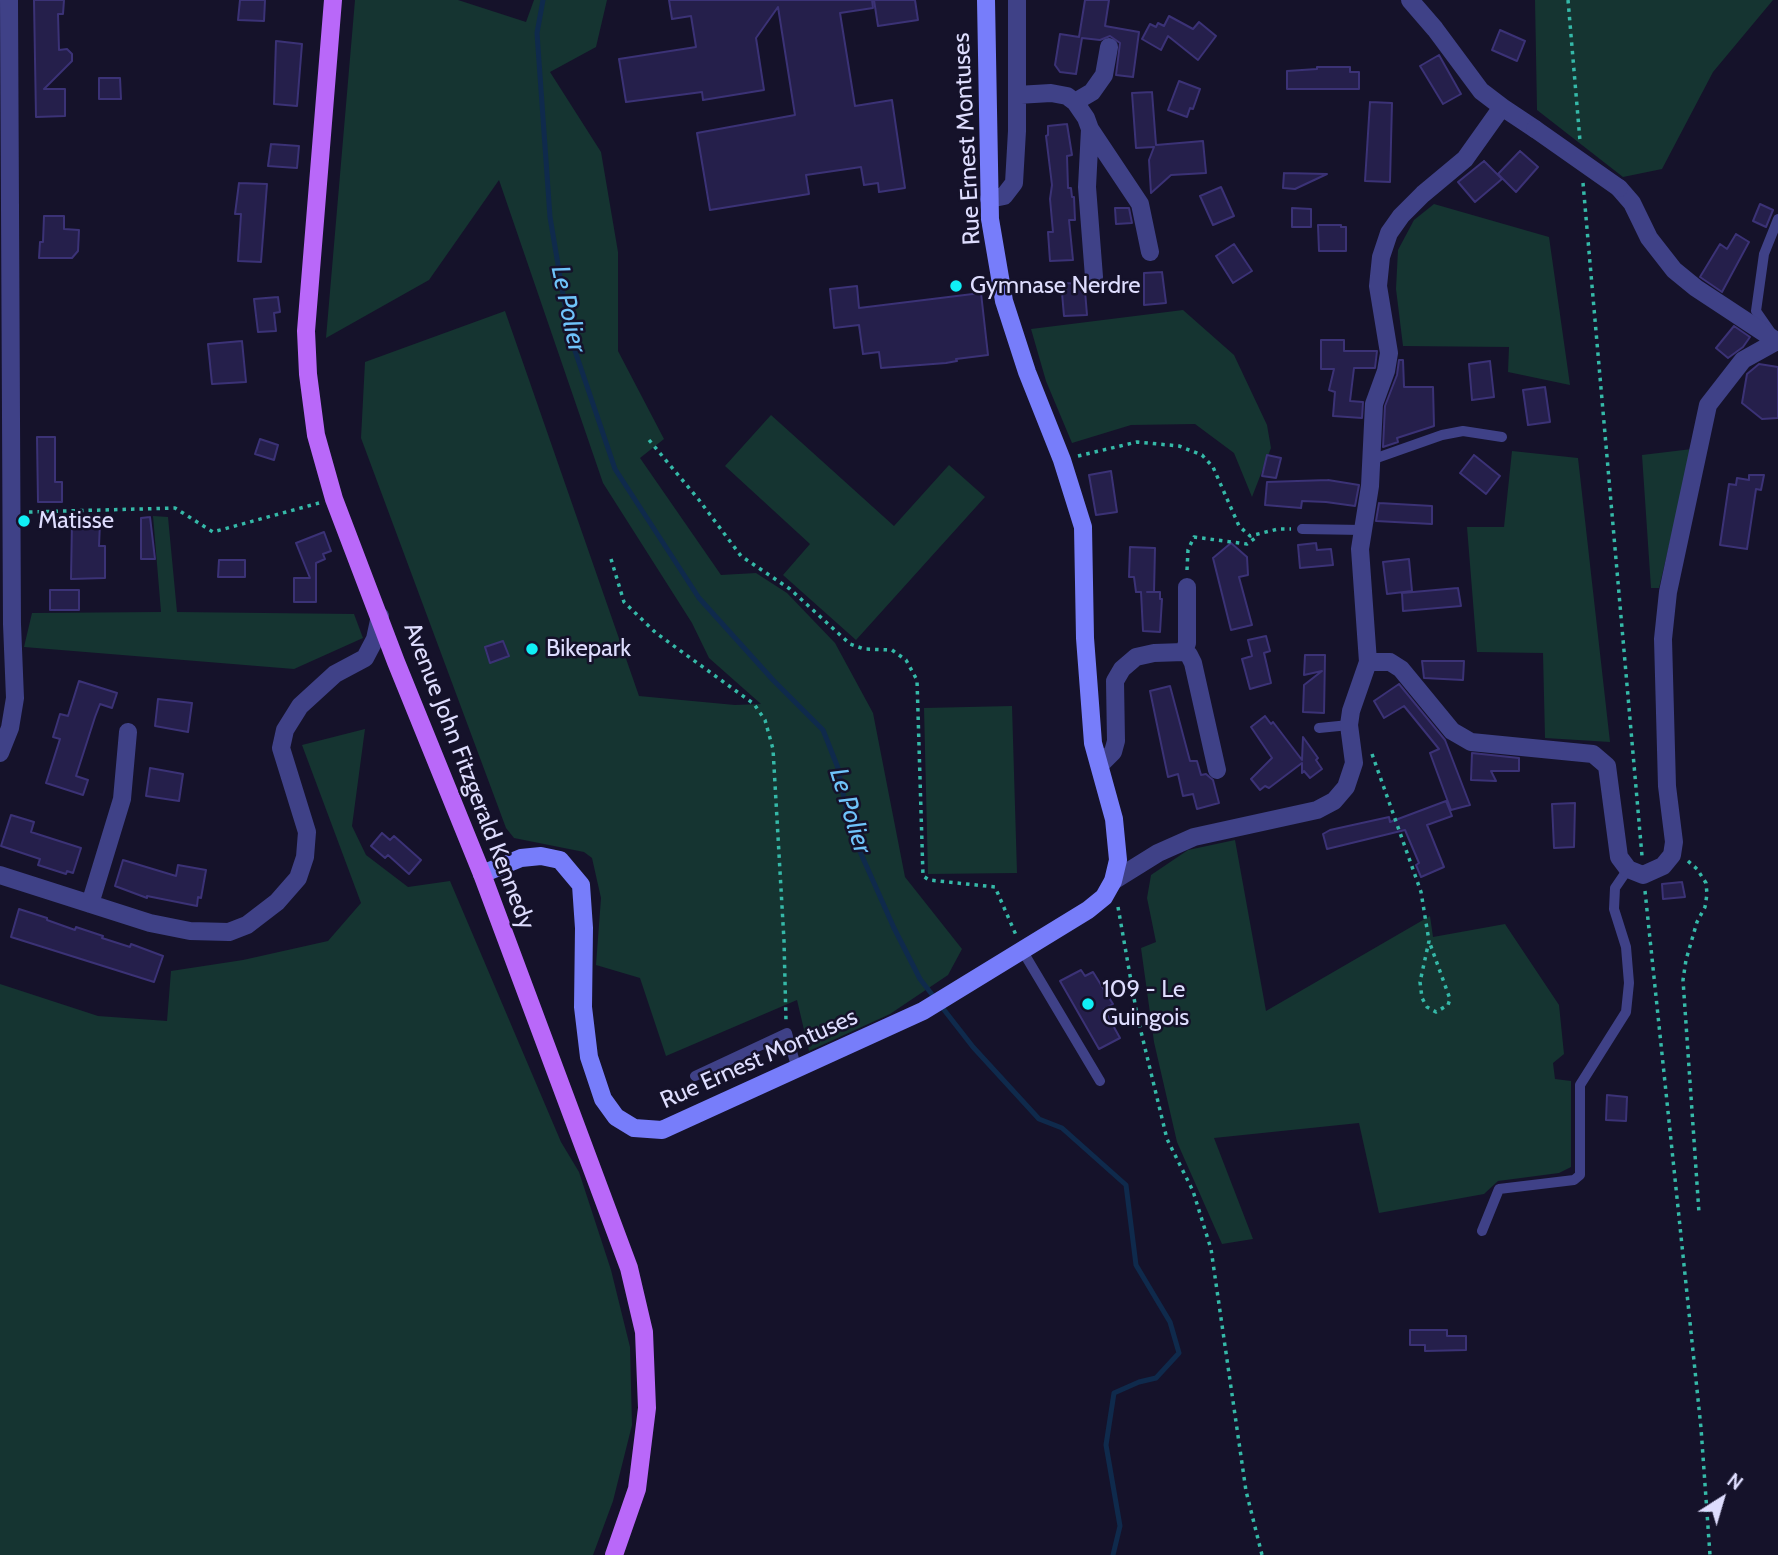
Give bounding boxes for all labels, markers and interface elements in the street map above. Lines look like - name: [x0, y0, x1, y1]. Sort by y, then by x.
- street label: Rue Ernest Montuses: [947, 32, 987, 246]
- water label: Le Polier: [544, 263, 592, 355]
- place label: Gymnase Nerdre: [970, 272, 1141, 300]
- marker: Gymnase Nerdre: [948, 278, 964, 294]
- place label: Matisse: [38, 507, 114, 535]
- marker: Matisse: [16, 513, 32, 529]
- street label: Avenue John Fitzgerald Kennedy: [397, 619, 541, 933]
- place label: Bikepark: [546, 635, 631, 663]
- marker: Bikepark: [524, 641, 540, 657]
- water label: Le Polier: [822, 765, 878, 857]
- place label: 109 - Le Guingois: [1102, 976, 1189, 1032]
- marker: 109 - Le Guingois: [1080, 996, 1096, 1012]
- street label: Rue Ernest Montuses: [656, 1003, 862, 1115]
- north arrow: [1687, 1464, 1757, 1534]
- text: N: [1723, 1469, 1747, 1495]

